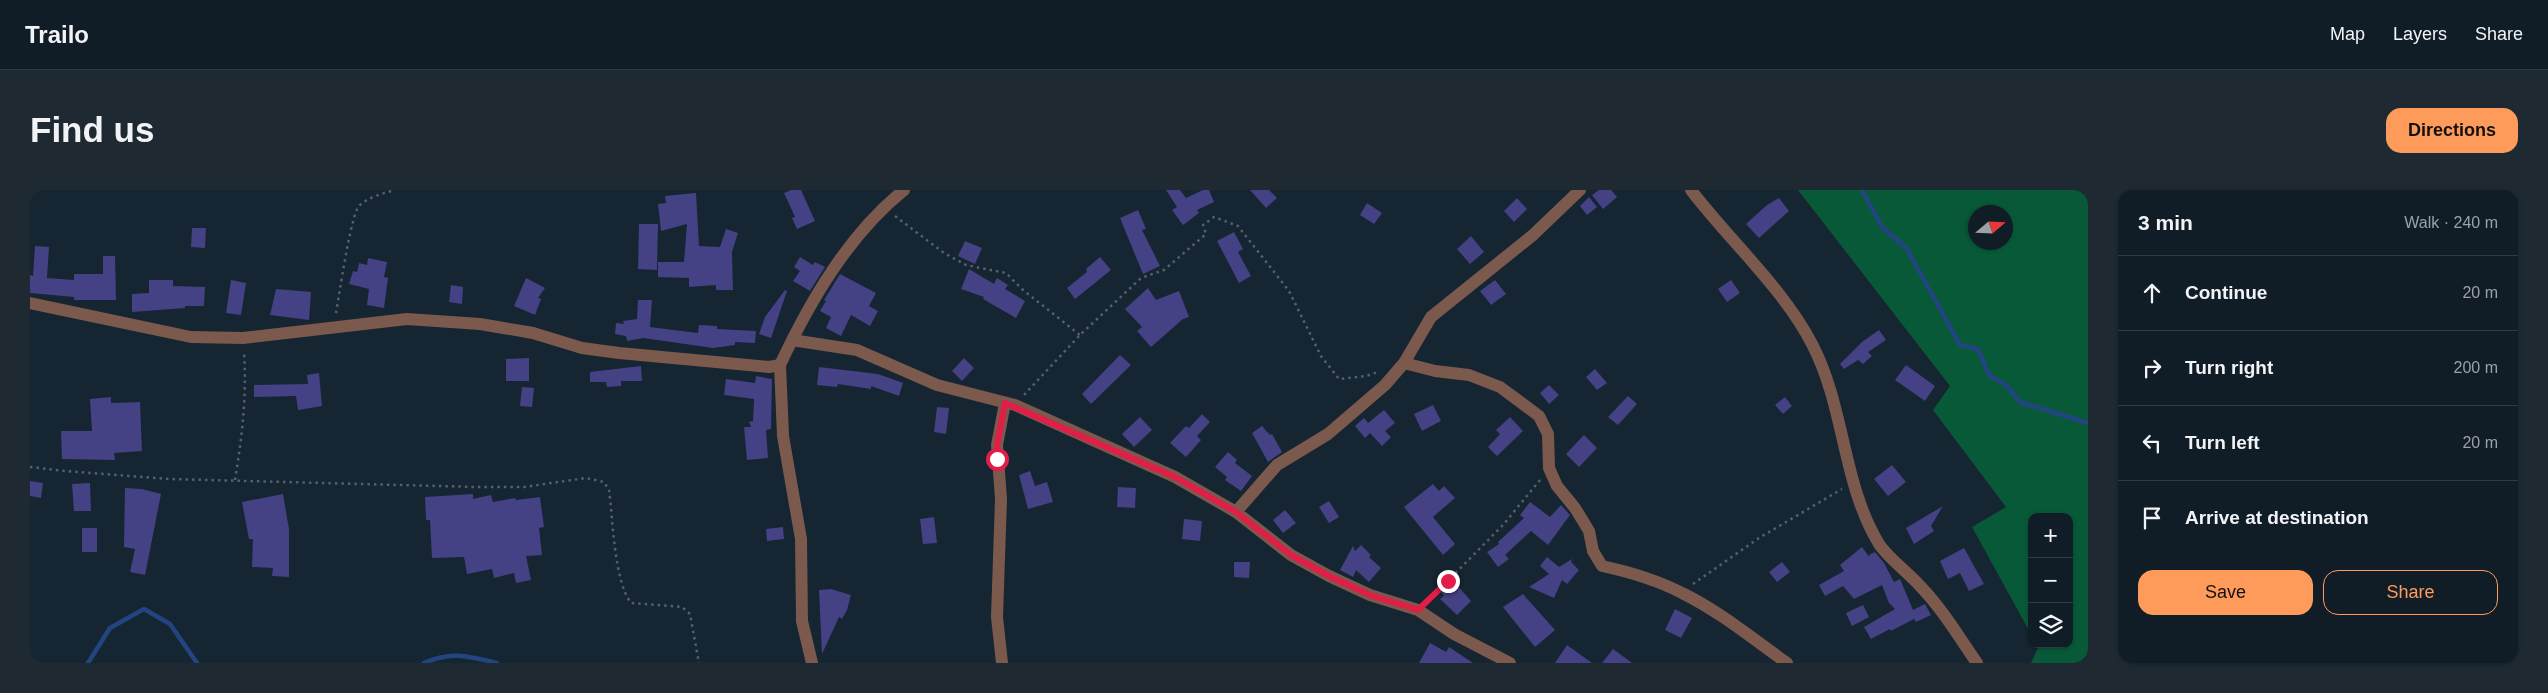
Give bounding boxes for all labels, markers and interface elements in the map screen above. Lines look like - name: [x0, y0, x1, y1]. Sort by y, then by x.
- text: Trailo: [25, 21, 89, 48]
- text: Map: [2330, 24, 2365, 44]
- text: Layers: [2393, 24, 2447, 44]
- text: Share: [2475, 24, 2523, 44]
- button: Directions: [2386, 108, 2518, 153]
- text: Find us: [30, 110, 154, 149]
- north arrow: [1968, 205, 2013, 250]
- text: 3 min: [2138, 211, 2193, 234]
- text: Walk · 240 m: [2404, 214, 2498, 231]
- icon: ahead: [2138, 279, 2166, 307]
- text: Continue: [2185, 282, 2267, 303]
- text: 20 m: [2462, 284, 2498, 301]
- icon: right: [2138, 354, 2166, 382]
- text: Turn right: [2185, 357, 2273, 378]
- text: 200 m: [2454, 359, 2498, 376]
- icon: left: [2138, 429, 2166, 457]
- text: Turn left: [2185, 432, 2260, 453]
- text: 20 m: [2462, 434, 2498, 451]
- route start: [986, 448, 1009, 471]
- icon: arrive: [2138, 504, 2166, 532]
- text: Arrive at destination: [2185, 507, 2369, 528]
- map controls: [2028, 513, 2073, 648]
- button: +: [2028, 513, 2073, 558]
- button: −: [2028, 558, 2073, 603]
- route end: [1437, 570, 1460, 593]
- button: Save: [2138, 570, 2313, 615]
- button: Share: [2323, 570, 2498, 615]
- button: layers: [2028, 603, 2073, 648]

